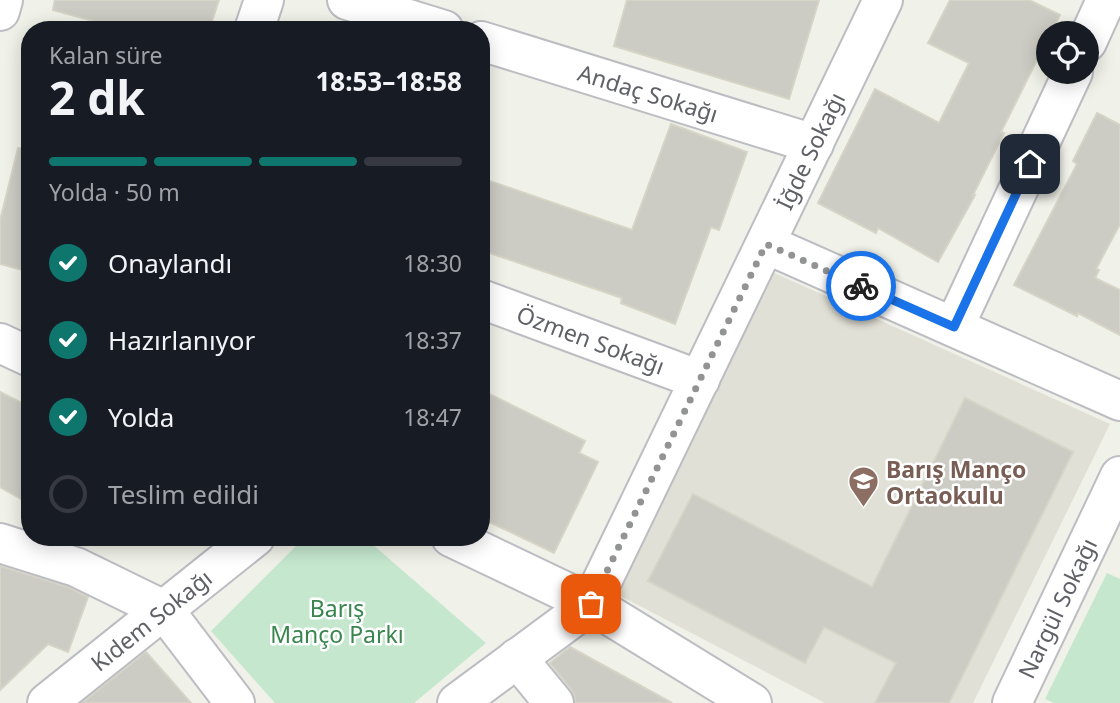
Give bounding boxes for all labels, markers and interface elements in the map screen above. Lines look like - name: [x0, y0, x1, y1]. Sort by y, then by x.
- map controls: [1036, 21, 1099, 84]
- button: locate: [1036, 21, 1099, 84]
- text: Kalan süre: [49, 39, 162, 71]
- street label: Andaç Sokağı: [574, 56, 722, 129]
- text: 18:53–18:58: [315, 63, 462, 99]
- text: 2 dk: [49, 66, 145, 128]
- street label: İğde Sokağı: [768, 87, 852, 215]
- pin: [1000, 134, 1060, 194]
- icon: home: [1011, 145, 1049, 183]
- text: Yolda · 50 m: [49, 176, 180, 208]
- icon: check: [49, 244, 87, 282]
- text: Onaylandı: [108, 245, 232, 281]
- text: 18:30: [403, 247, 462, 279]
- courier: [826, 251, 896, 321]
- icon: bike: [842, 267, 880, 305]
- street label: Özmen Sokağı: [512, 298, 669, 382]
- icon: check: [49, 321, 87, 359]
- text: Hazırlanıyor: [108, 322, 255, 358]
- text: 18:37: [403, 324, 462, 356]
- icon: check: [49, 398, 87, 436]
- text: Yolda: [108, 399, 174, 435]
- text: 18:47: [403, 401, 462, 433]
- place label: Barış Manço Ortaokulu: [886, 453, 1026, 511]
- school or university icon: Barış Manço Ortaokulu: [846, 465, 880, 509]
- text: Teslim edildi: [108, 476, 259, 512]
- street label: Nargül Sokağı: [1010, 533, 1104, 684]
- street label: Kıdem Sokağı: [84, 562, 218, 678]
- pin: [561, 574, 621, 634]
- icon: bag: [572, 585, 610, 623]
- park label: Barış Manço Parkı: [270, 592, 404, 650]

